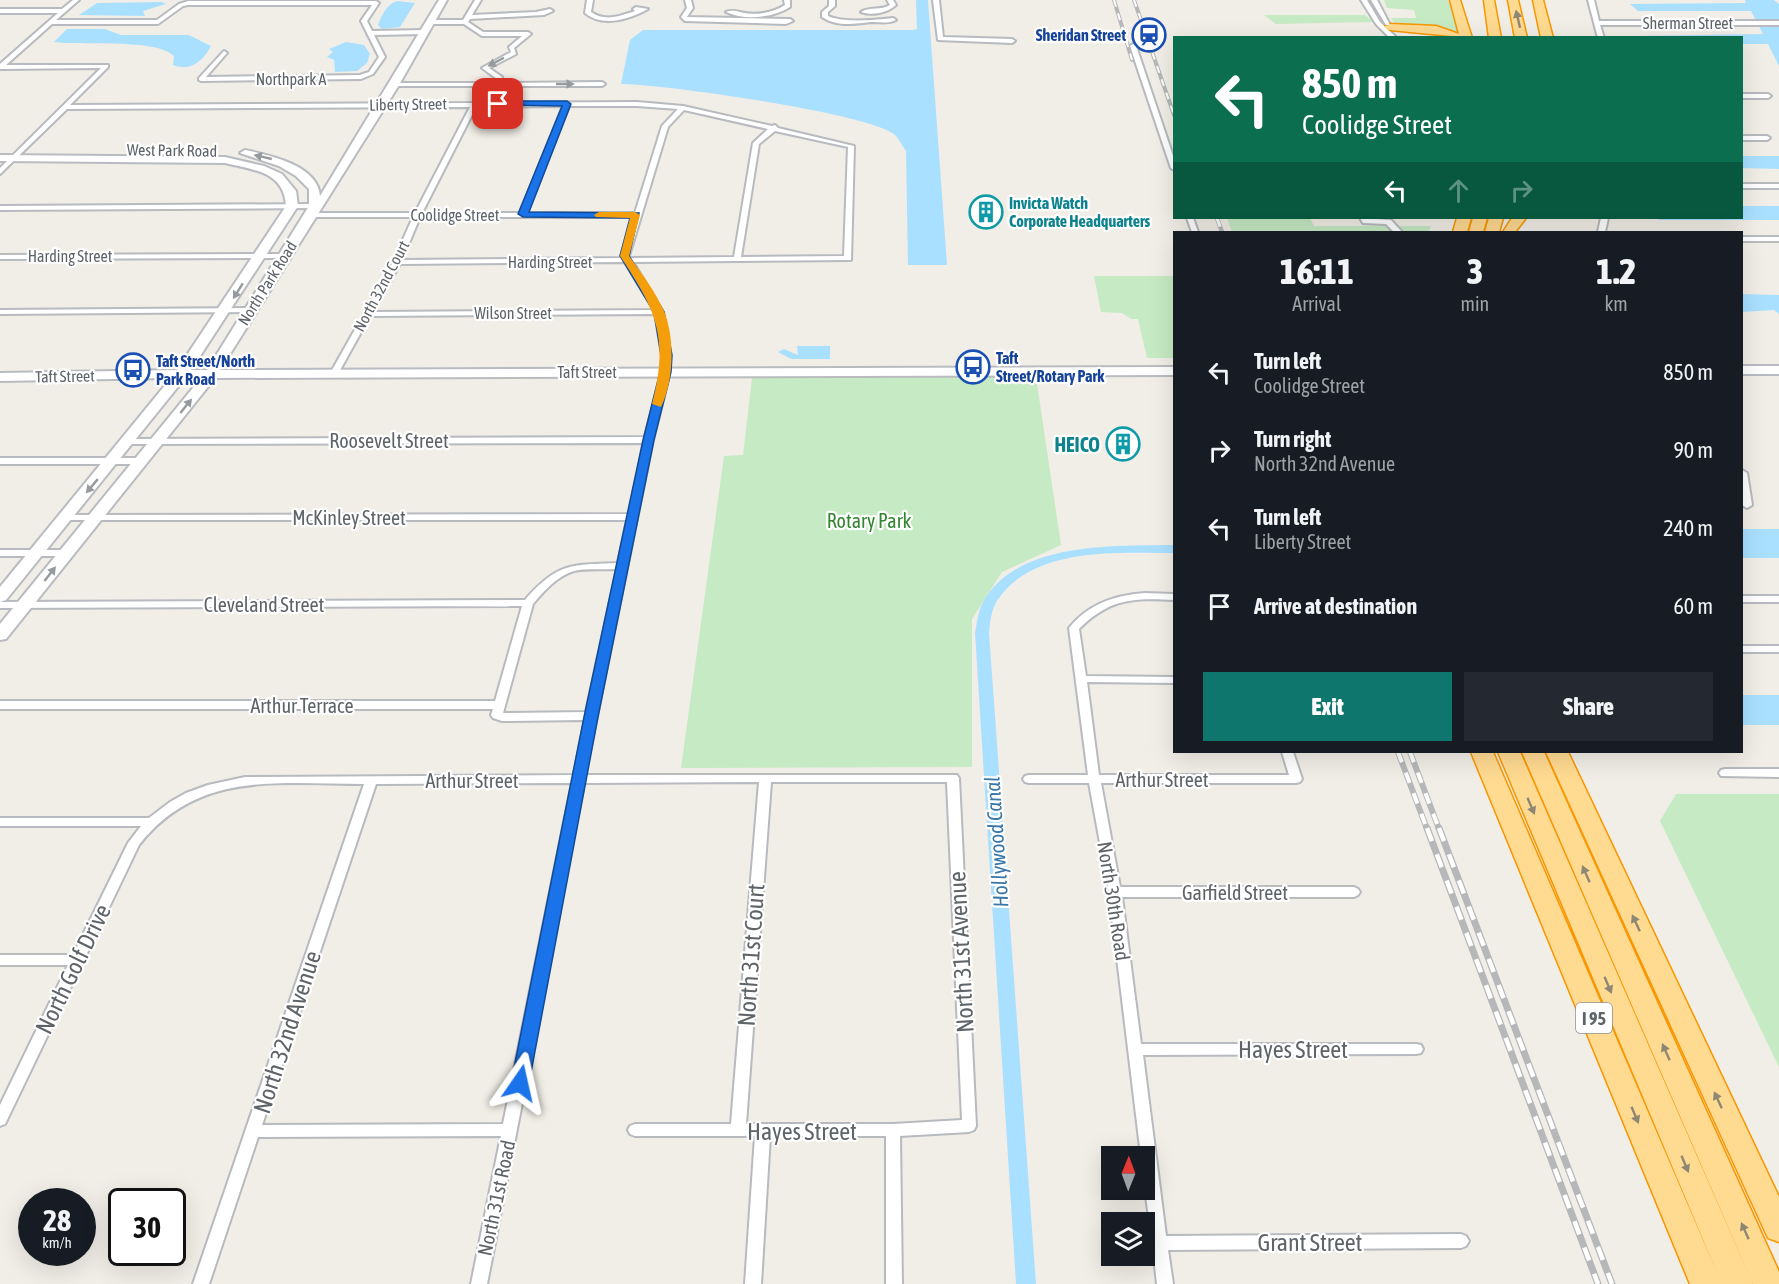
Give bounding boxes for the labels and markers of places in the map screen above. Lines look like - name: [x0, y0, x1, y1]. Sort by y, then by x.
- station icon: Sheridan Street: [1131, 17, 1167, 53]
- place label: Sheridan Street: [1036, 26, 1126, 44]
- pin: [472, 78, 523, 129]
- building icon: Invicta Watch Corporate Headquarters: [968, 194, 1004, 230]
- place label: Invicta Watch Corporate Headquarters: [1009, 194, 1151, 230]
- bus stop icon: Taft Street/Rotary Park: [955, 349, 991, 385]
- place label: Taft Street/Rotary Park: [996, 349, 1105, 385]
- bus stop icon: Taft Street/North Park Road: [115, 352, 151, 388]
- place label: Taft Street/North Park Road: [156, 352, 255, 388]
- building icon: HEICO: [1105, 426, 1141, 462]
- place label: HEICO: [1054, 433, 1100, 456]

